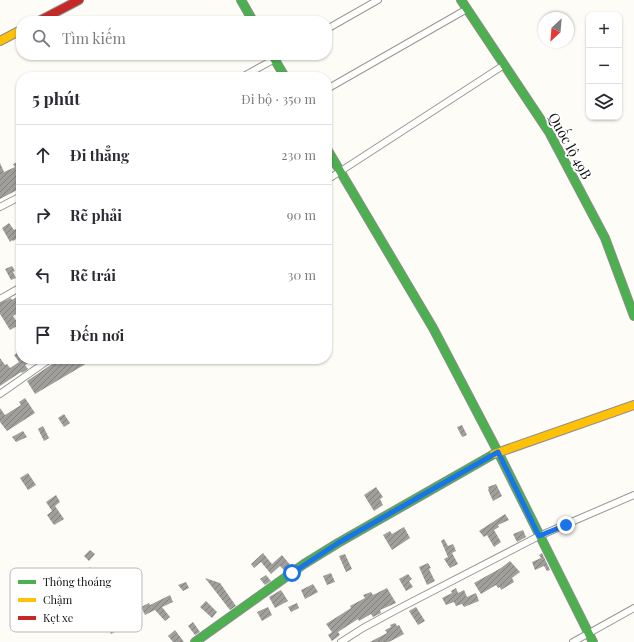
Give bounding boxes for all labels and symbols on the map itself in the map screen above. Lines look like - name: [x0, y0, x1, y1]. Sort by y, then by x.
- north arrow: [538, 12, 574, 48]
- street label: Quốc lộ 49B: [544, 108, 598, 183]
- route end: [557, 516, 575, 534]
- route start: [283, 564, 301, 582]
- legend: [10, 568, 142, 632]
- text: Thông thoáng: [43, 574, 111, 589]
- text: Chậm: [43, 592, 73, 607]
- text: Kẹt xe: [43, 610, 74, 625]

